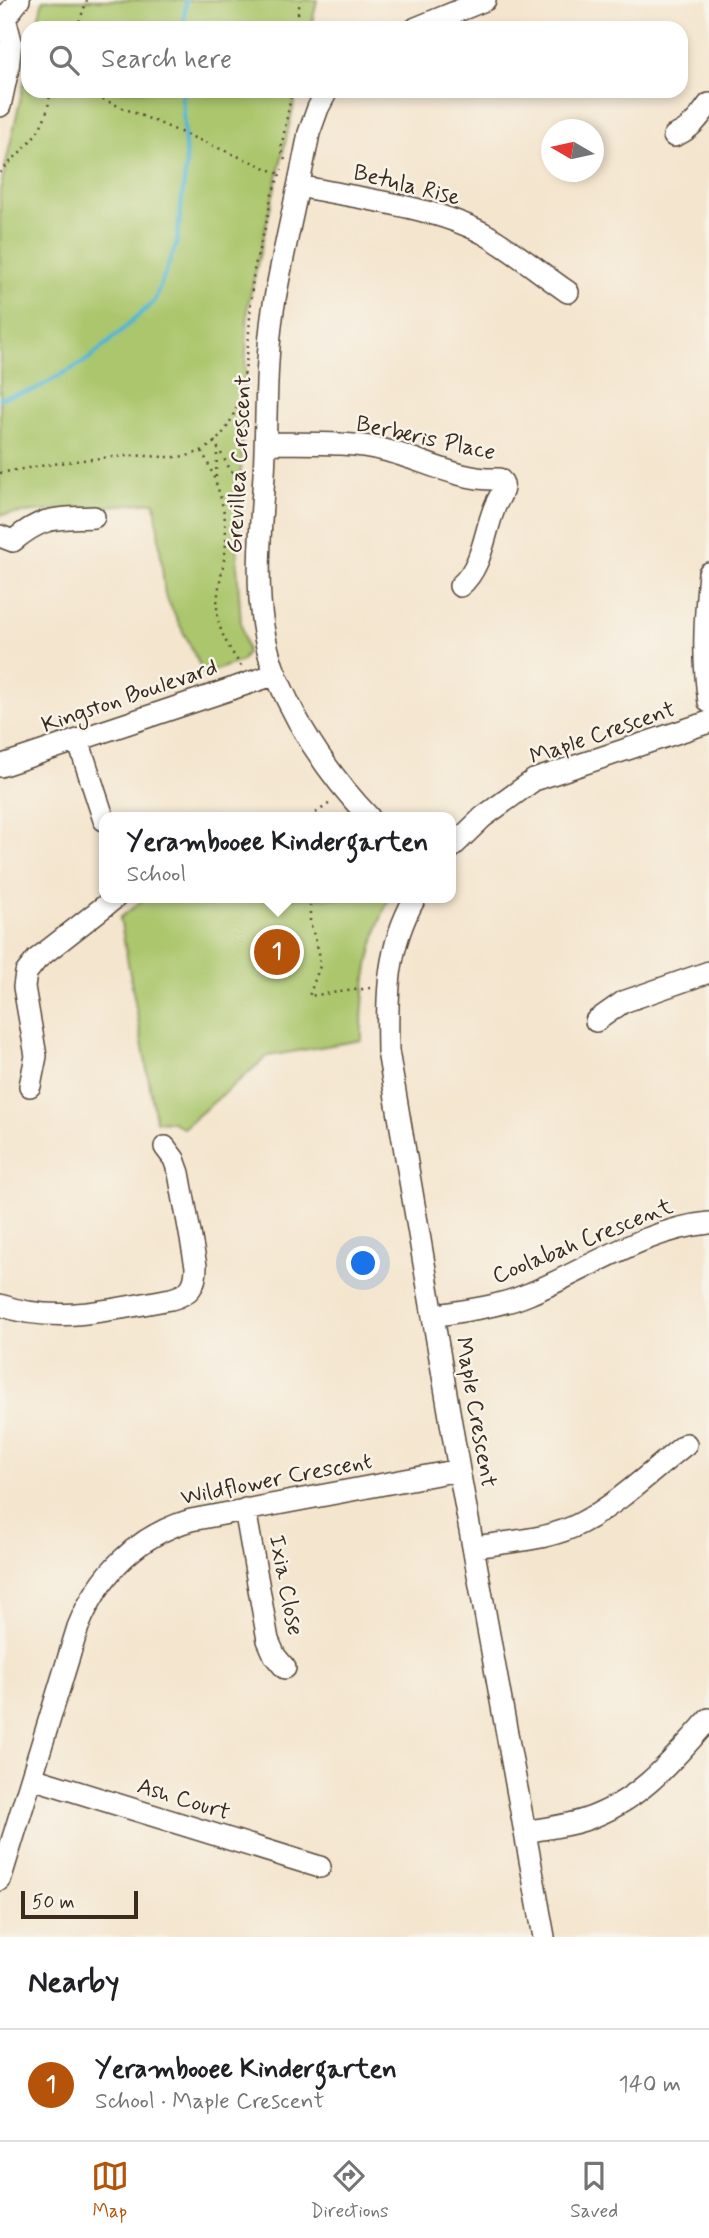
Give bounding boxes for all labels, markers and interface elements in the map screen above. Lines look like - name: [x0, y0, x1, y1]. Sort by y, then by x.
- search box: [21, 21, 688, 98]
- icon: search: [45, 41, 83, 79]
- text: Search here: [101, 43, 232, 77]
- north arrow: [541, 119, 604, 182]
- street label: Betula Rise: [350, 158, 463, 214]
- street label: Grevillea Crescent: [220, 374, 260, 554]
- street label: Berberis Place: [353, 410, 498, 468]
- street label: Kingston Boulevard: [38, 653, 222, 743]
- street label: Maple Crescent: [526, 695, 680, 773]
- popup: [99, 812, 456, 903]
- text: Yerambooee Kindergarten: [127, 826, 428, 860]
- text: School: [127, 860, 186, 890]
- pin: 1: [254, 926, 300, 978]
- street label: Coolabah Crescent: [488, 1192, 678, 1292]
- your location: [346, 1246, 380, 1280]
- street label: Maple Crescent: [447, 1335, 503, 1490]
- street label: Wildflower Crescent: [178, 1447, 375, 1513]
- street label: Ixia Close: [261, 1533, 309, 1638]
- street label: Ash Court: [133, 1772, 234, 1828]
- scale bar: [21, 1888, 138, 1920]
- text: 50 m: [32, 1890, 75, 1915]
- text: Nearby: [28, 1963, 119, 2002]
- text: Yerambooee Kindergarten: [95, 2053, 397, 2087]
- text: 1: [46, 2070, 56, 2100]
- text: 140 m: [618, 2070, 681, 2100]
- text: School · Maple Crescent: [95, 2087, 324, 2117]
- tab: Map: [91, 2157, 129, 2224]
- tab: Directions: [310, 2157, 389, 2224]
- tab: Saved: [570, 2157, 618, 2224]

